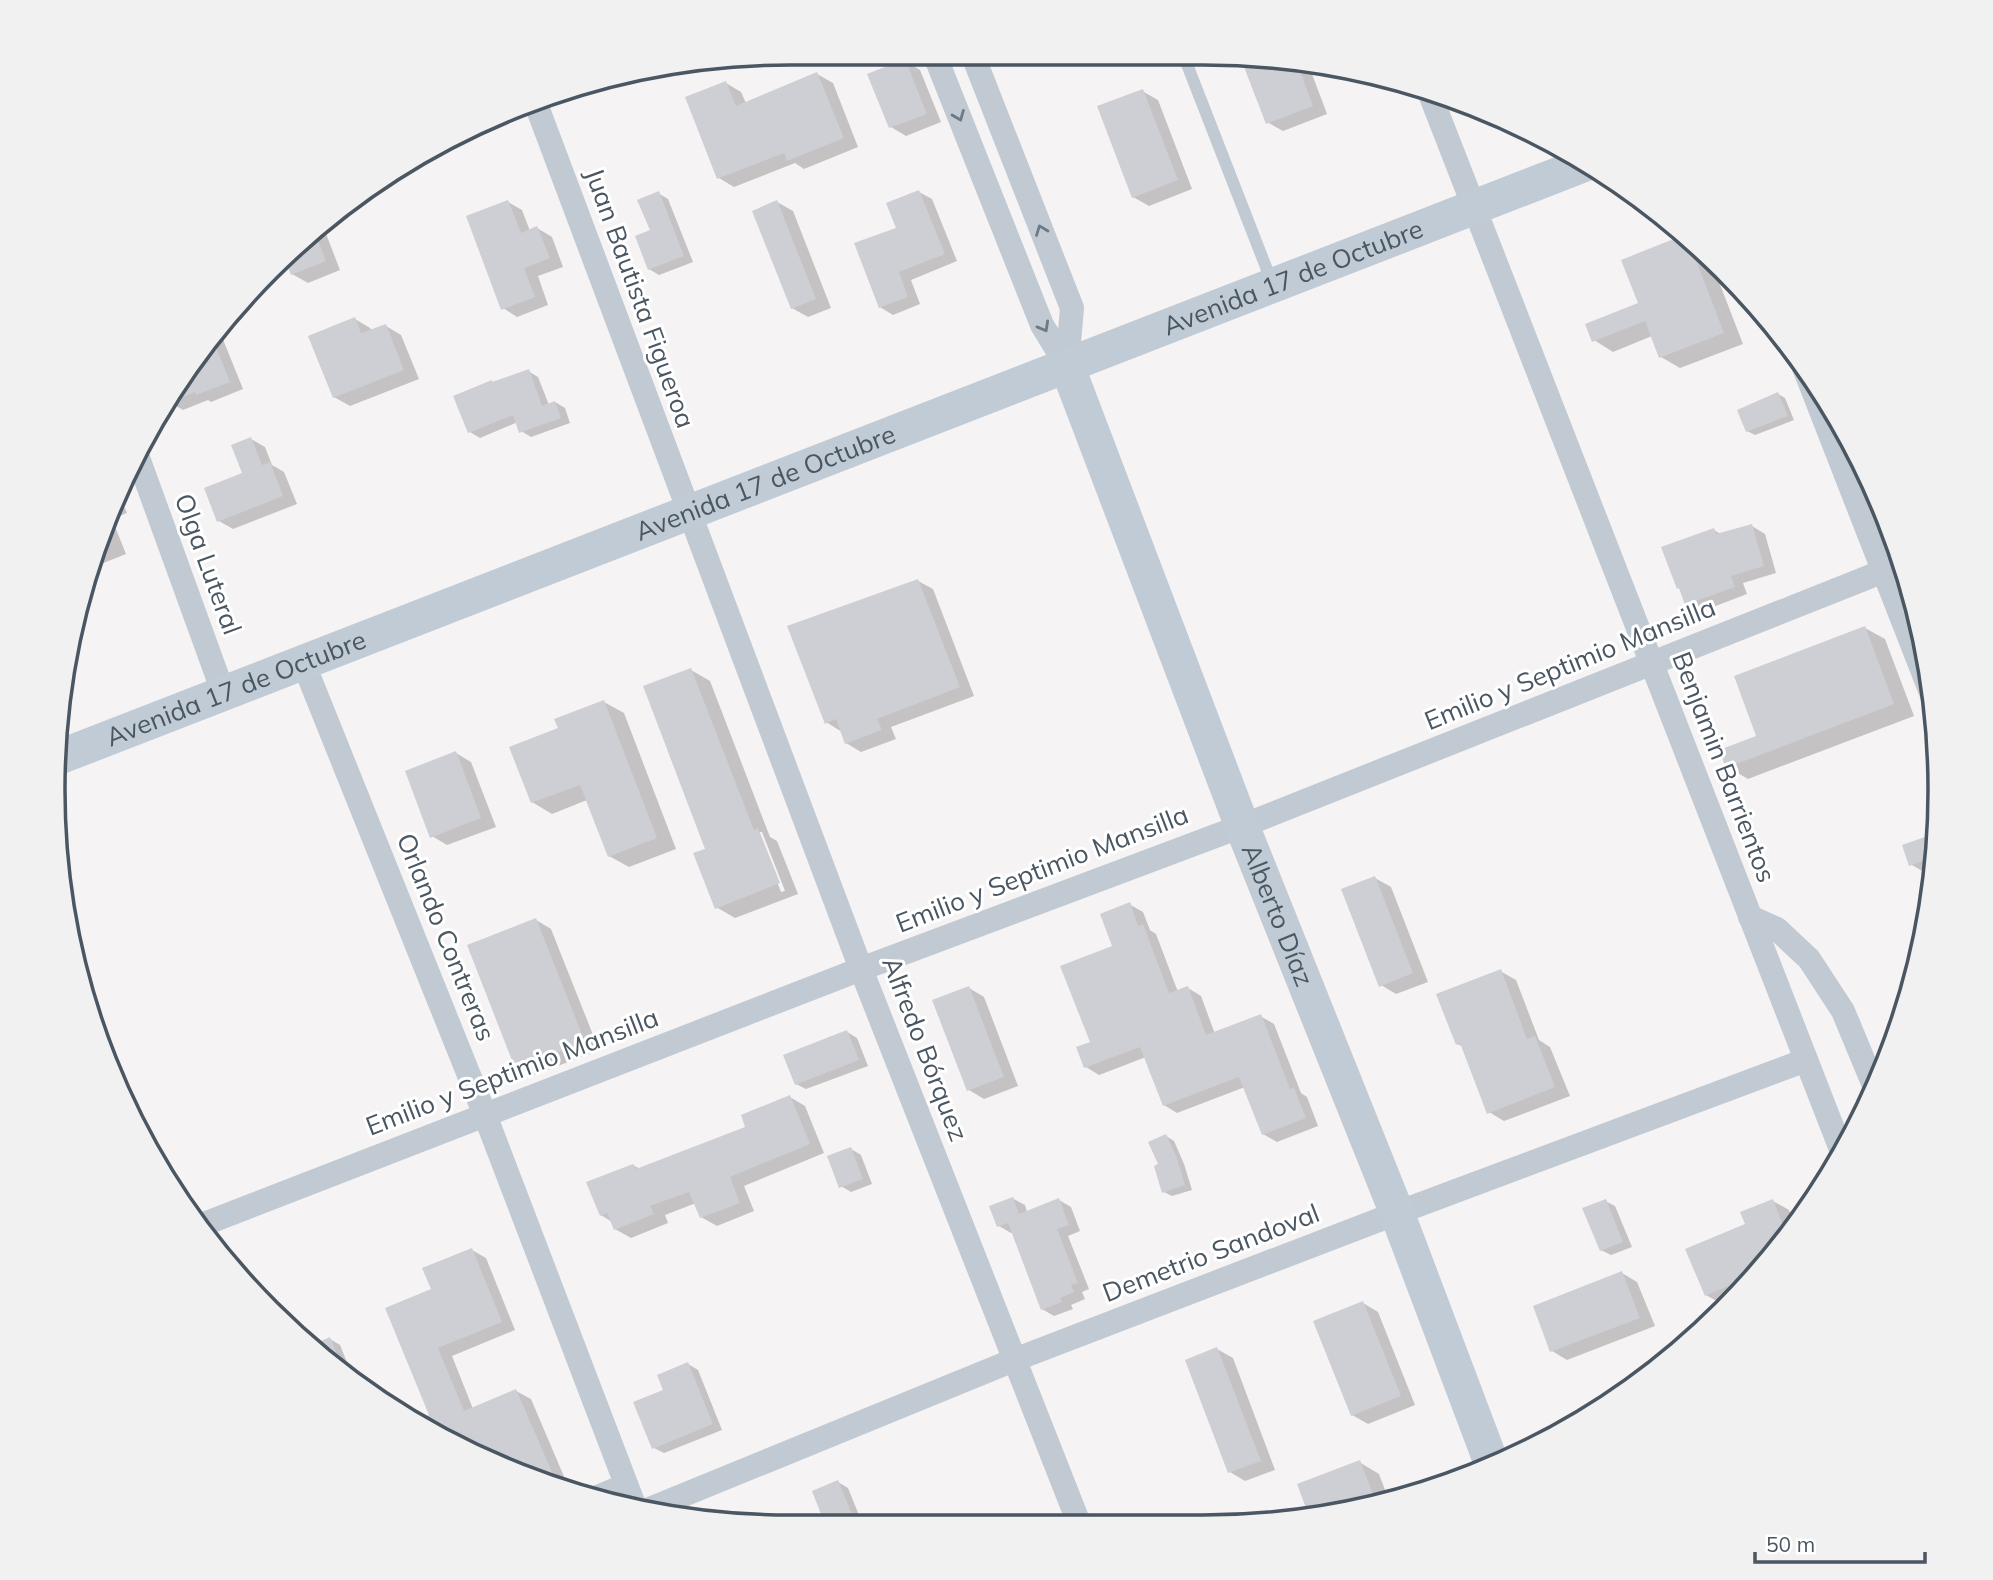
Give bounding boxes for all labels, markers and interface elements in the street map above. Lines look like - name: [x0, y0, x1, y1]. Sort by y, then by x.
- one-way arrow: [951, 110, 965, 122]
- street label: Juan Bautista Figueroa: [578, 163, 703, 432]
- street label: Avenida 17 de Octubre: [1158, 212, 1428, 343]
- one-way arrow: [1036, 224, 1050, 236]
- one-way arrow: [1036, 320, 1049, 333]
- street label: Avenida 17 de Octubre: [630, 417, 900, 548]
- street label: Olga Luteral: [168, 489, 249, 639]
- street label: Emilio y Septimio Mansilla: [1420, 590, 1720, 737]
- street label: Avenida 17 de Octubre: [101, 623, 371, 753]
- street label: Benjamin Barrientos: [1665, 647, 1784, 887]
- street label: Emilio y Septimio Mansilla: [891, 797, 1193, 940]
- street label: Orlando Contreras: [390, 828, 503, 1045]
- street label: Alberto Díaz: [1235, 839, 1321, 991]
- street label: Alfredo Bórquez: [875, 952, 976, 1146]
- street label: Emilio y Septimio Mansilla: [361, 1000, 663, 1143]
- street label: Demetrio Sandoval: [1098, 1196, 1324, 1309]
- scale bar: [1755, 1520, 1925, 1564]
- text: 50 m: [1766, 1531, 1815, 1557]

